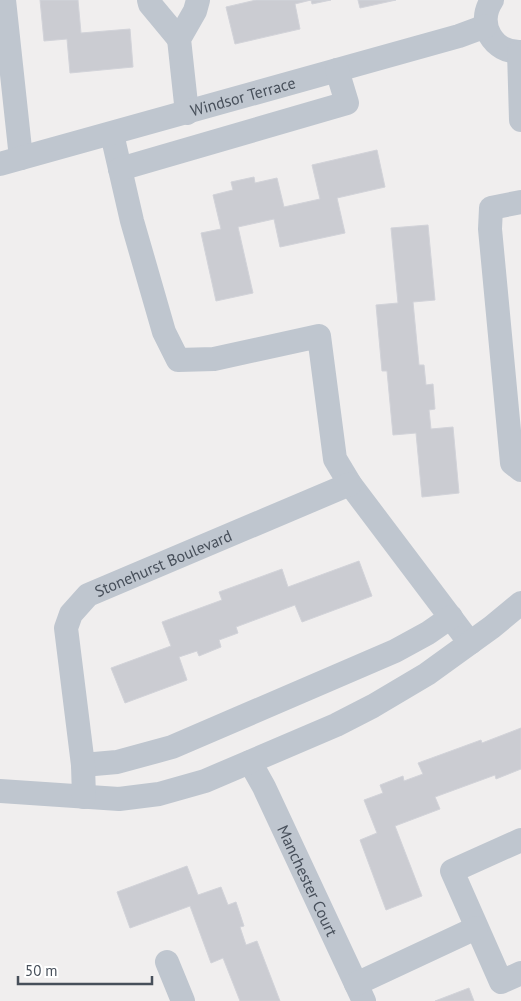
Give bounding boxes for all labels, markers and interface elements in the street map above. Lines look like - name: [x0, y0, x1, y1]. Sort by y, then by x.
- street label: Windsor Terrace: [188, 72, 298, 120]
- street label: Stonehurst Boulevard: [91, 525, 235, 601]
- street label: Manchester Court: [273, 822, 343, 940]
- scale bar: [18, 954, 151, 986]
- text: 50 m: [25, 961, 58, 980]

